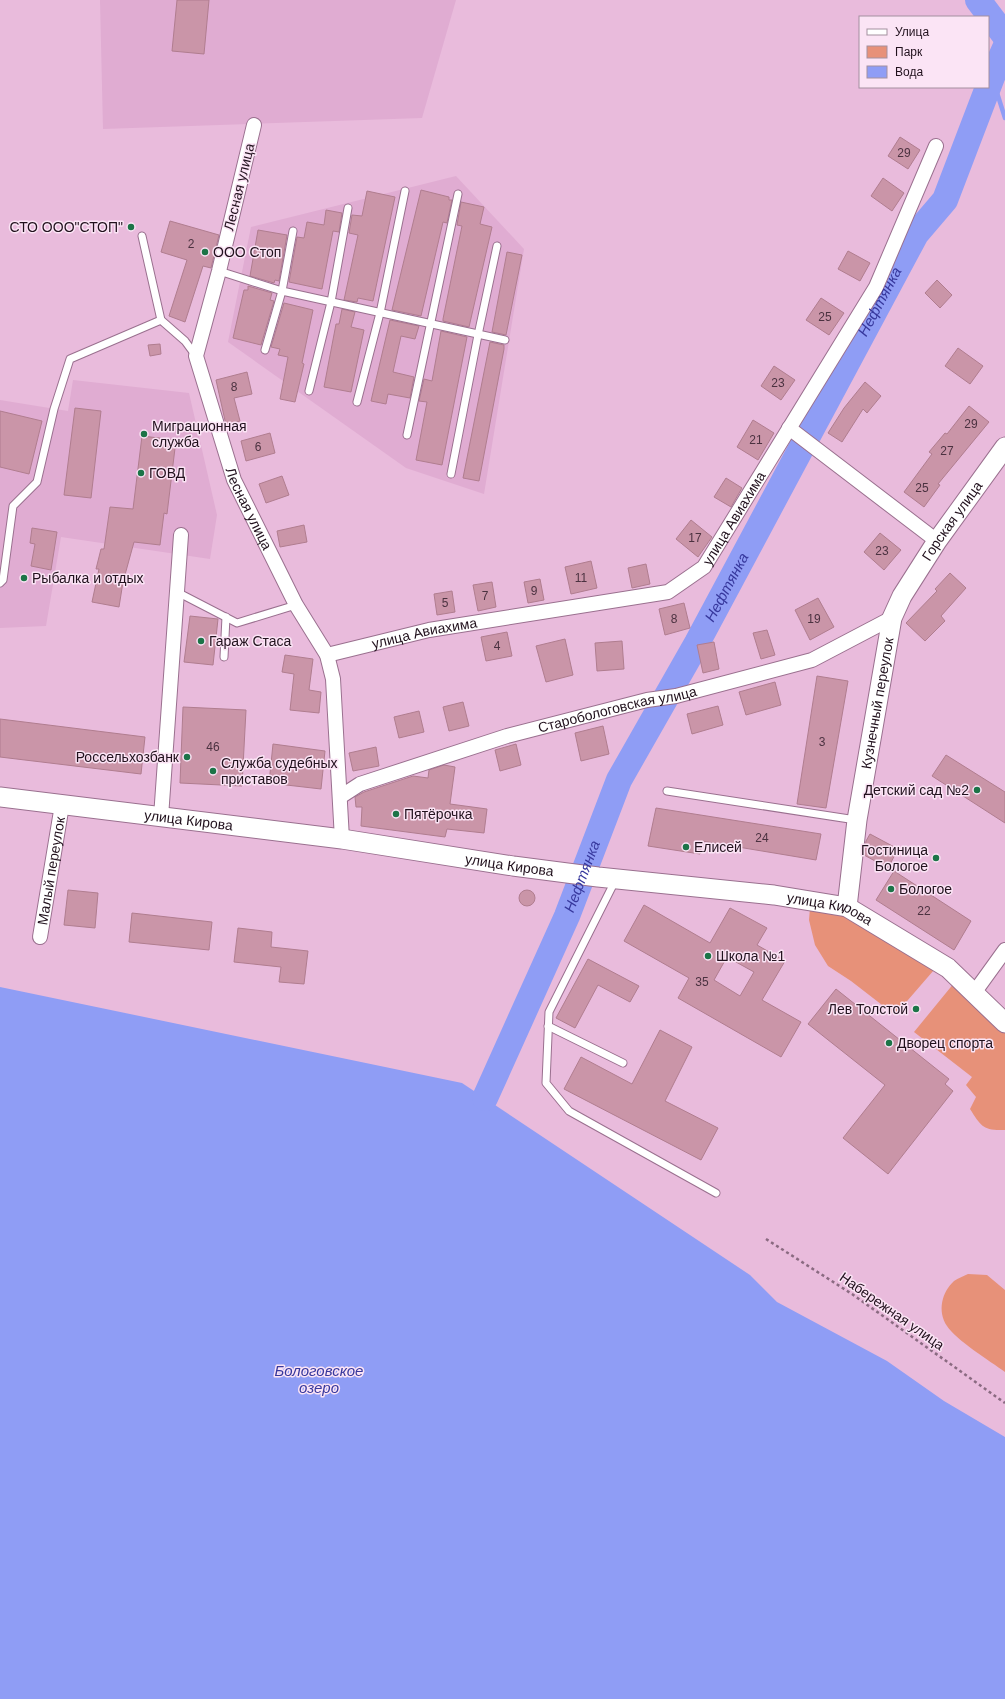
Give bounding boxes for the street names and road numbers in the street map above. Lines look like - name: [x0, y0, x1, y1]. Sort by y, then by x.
- street label: Лесная улица: [220, 141, 258, 232]
- street label: Лесная улица: [223, 466, 275, 553]
- street label: улица Авиахима: [699, 468, 769, 568]
- street label: Горская улица: [919, 478, 986, 564]
- street label: улица Авиахима: [370, 614, 478, 652]
- street label: Кузнечный переулок: [858, 635, 897, 770]
- street label: Старобологовская улица: [536, 683, 699, 736]
- street label: улица Кирова: [143, 807, 234, 834]
- street label: Малый переулок: [34, 815, 68, 926]
- street label: улица Кирова: [464, 851, 555, 879]
- street label: улица Кирова: [786, 889, 875, 929]
- street label: Набережная улица: [837, 1269, 947, 1353]

